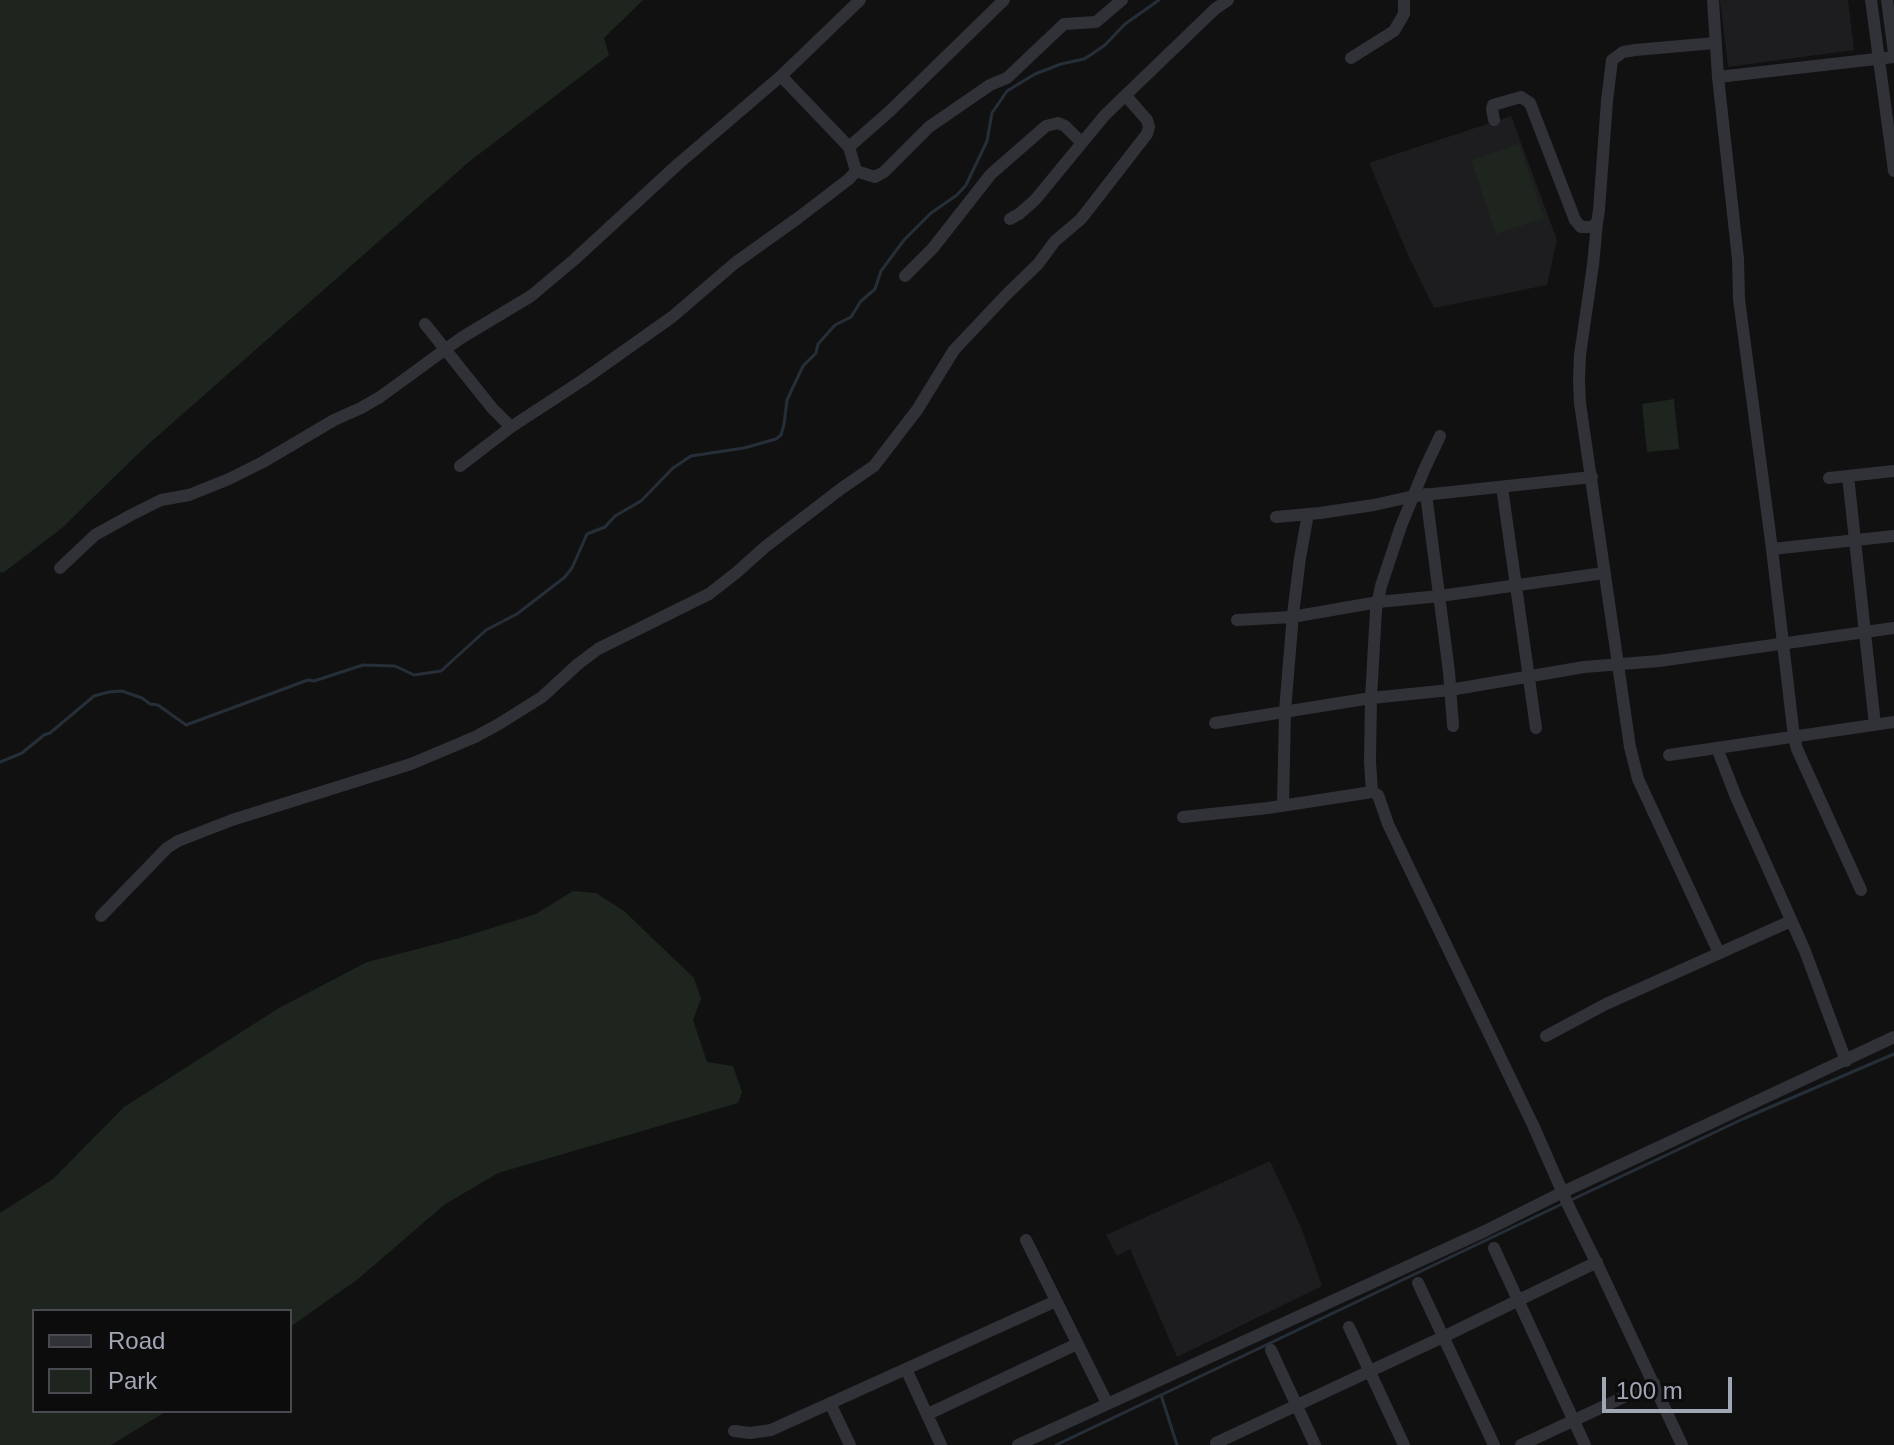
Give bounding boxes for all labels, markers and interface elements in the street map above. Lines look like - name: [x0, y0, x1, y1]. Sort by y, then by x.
- legend: [32, 1309, 292, 1413]
- text: Road: [108, 1327, 165, 1354]
- scale bar: [1606, 1361, 1736, 1411]
- text: Park: [108, 1367, 157, 1394]
- text: 100 m: [1616, 1377, 1683, 1404]

